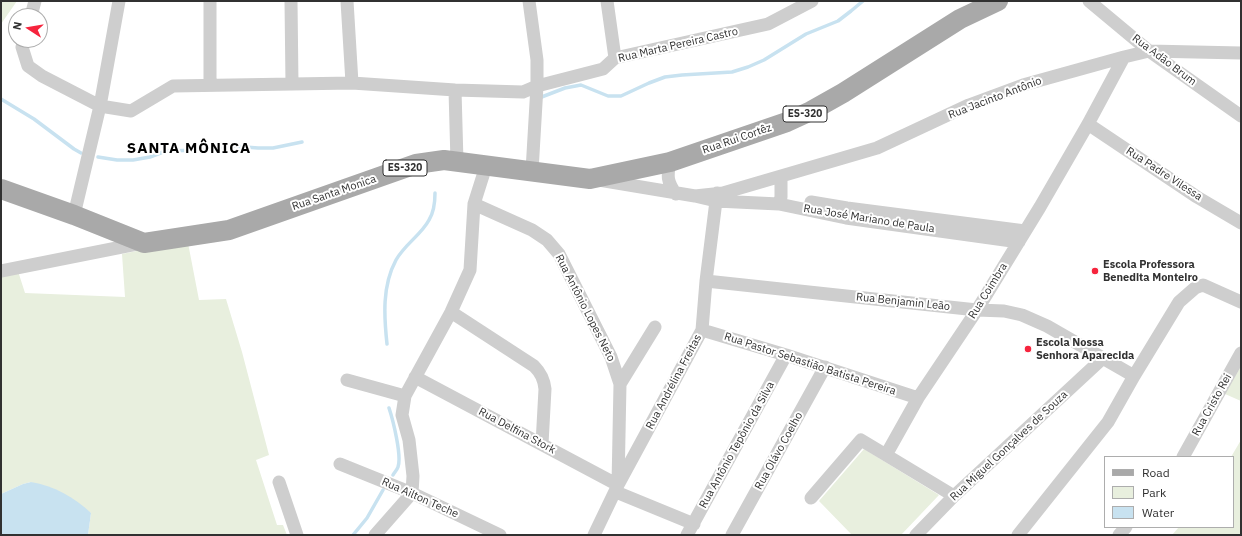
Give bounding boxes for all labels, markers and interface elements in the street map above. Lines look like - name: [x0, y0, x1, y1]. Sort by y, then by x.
- north arrow: [8, 8, 48, 48]
- text: N: [10, 20, 25, 31]
- street label: Rua Marta Pereira Castro: [617, 25, 739, 65]
- street label: Rua Adão Brum: [1129, 32, 1199, 88]
- street label: Rua Jacinto Antônio: [947, 74, 1043, 122]
- road number: ES-320: [783, 106, 827, 122]
- street label: Rua Rui Cortêz: [701, 121, 773, 157]
- district label: SANTA MÔNICA: [127, 140, 251, 158]
- street label: Rua Padre Vilessa: [1123, 144, 1205, 204]
- road number: ES-320: [383, 160, 427, 176]
- street label: Rua Santa Monica: [290, 172, 378, 214]
- street label: Rua José Mariano de Paula: [803, 202, 935, 236]
- street label: Rua Antônio Lopes Neto: [552, 252, 618, 364]
- place label: Escola Professora Benedita Monteiro: [1103, 258, 1198, 284]
- street label: Rua Coimbra: [966, 261, 1010, 321]
- marker: Escola Professora Benedita Monteiro: [1090, 266, 1100, 276]
- street label: Rua Benjamin Leão: [855, 290, 951, 314]
- street label: Rua Pastor Sebastião Batista Pereira: [723, 330, 897, 398]
- street label: Rua Andrélina Freitas: [643, 332, 705, 432]
- place label: Escola Nossa Senhora Aparecida: [1036, 336, 1134, 362]
- marker: Escola Nossa Senhora Aparecida: [1023, 344, 1033, 354]
- street label: Rua Cristo Rei: [1190, 372, 1234, 438]
- street label: Rua Antônio Tepônio da Silva: [697, 379, 777, 511]
- street label: Rua Miguel Gonçalves de Souza: [948, 388, 1070, 504]
- street label: Rua Delfina Stork: [476, 405, 558, 457]
- street label: Rua Olávo Coelho: [752, 410, 806, 492]
- legend: [1104, 456, 1234, 528]
- text: Road: [1142, 465, 1170, 480]
- street label: Rua Ailton Teche: [380, 475, 460, 521]
- text: Park: [1142, 485, 1166, 500]
- text: Water: [1142, 505, 1174, 520]

